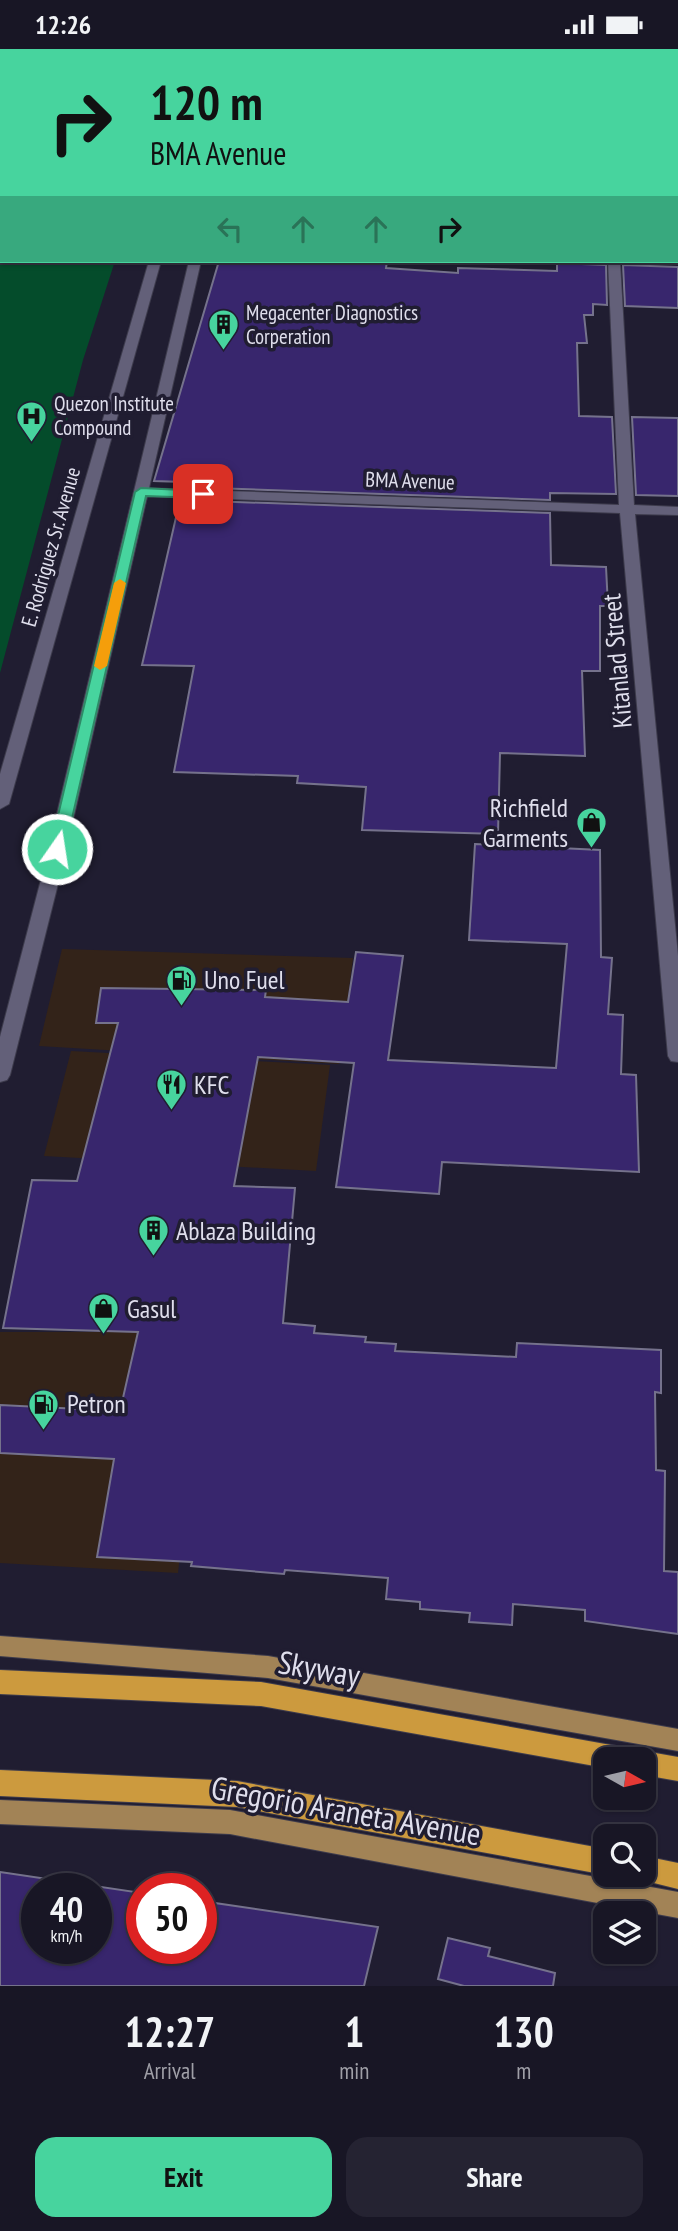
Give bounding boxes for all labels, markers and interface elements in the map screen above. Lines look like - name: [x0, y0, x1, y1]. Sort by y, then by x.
- text: 12:26: [35, 8, 91, 41]
- text: 120 m: [150, 70, 263, 134]
- icon: right: [35, 77, 126, 168]
- text: BMA Avenue: [150, 132, 286, 174]
- icon: left: [211, 210, 249, 248]
- icon: ahead: [284, 210, 322, 248]
- icon: ahead: [357, 210, 395, 248]
- icon: right: [430, 210, 468, 248]
- place label: Megacenter Diagnostics Corperation: [246, 299, 418, 350]
- building icon: Megacenter Diagnostics Corperation: [206, 308, 240, 352]
- place label: Quezon Institute Compound: [54, 390, 174, 441]
- hospital icon: Quezon Institute Compound: [14, 399, 48, 443]
- street label: E. Rodriguez Sr. Avenue: [15, 464, 86, 630]
- pin: [173, 464, 233, 524]
- street label: BMA Avenue: [365, 465, 455, 496]
- icon: arrive: [184, 475, 222, 513]
- street label: Kitanlad Street: [594, 593, 639, 729]
- place label: Richfield Garments: [483, 791, 568, 854]
- shop icon: Richfield Garments: [574, 806, 608, 850]
- position arrow: [20, 812, 94, 886]
- fuel station icon: Uno Fuel: [164, 963, 198, 1007]
- place label: Uno Fuel: [204, 963, 285, 996]
- restaurant icon: KFC: [154, 1068, 188, 1112]
- place label: KFC: [194, 1068, 230, 1101]
- building icon: Ablaza Building: [136, 1214, 170, 1258]
- place label: Ablaza Building: [176, 1214, 316, 1247]
- shop icon: Gasul: [87, 1292, 121, 1336]
- place label: Gasul: [127, 1292, 176, 1325]
- fuel station icon: Petron: [27, 1387, 61, 1431]
- place label: Petron: [67, 1387, 126, 1420]
- street label: Skyway: [275, 1640, 363, 1696]
- north arrow: [593, 1747, 656, 1809]
- map controls: [593, 1747, 656, 1964]
- street label: Gregorio Araneta Avenue: [208, 1766, 484, 1854]
- button: search: [593, 1824, 656, 1887]
- speed limit sign: 50: [126, 1873, 217, 1964]
- text: 40: [50, 1886, 83, 1932]
- button: layers: [593, 1901, 656, 1964]
- text: km/h: [51, 1924, 82, 1947]
- text: 12:27: [124, 2004, 215, 2059]
- text: 1: [344, 2004, 364, 2059]
- text: 130: [494, 2004, 554, 2059]
- text: Arrival: [144, 2056, 196, 2085]
- text: min: [339, 2056, 369, 2085]
- text: m: [516, 2056, 531, 2085]
- button: Exit: [35, 2137, 332, 2217]
- button: Share: [346, 2137, 643, 2217]

